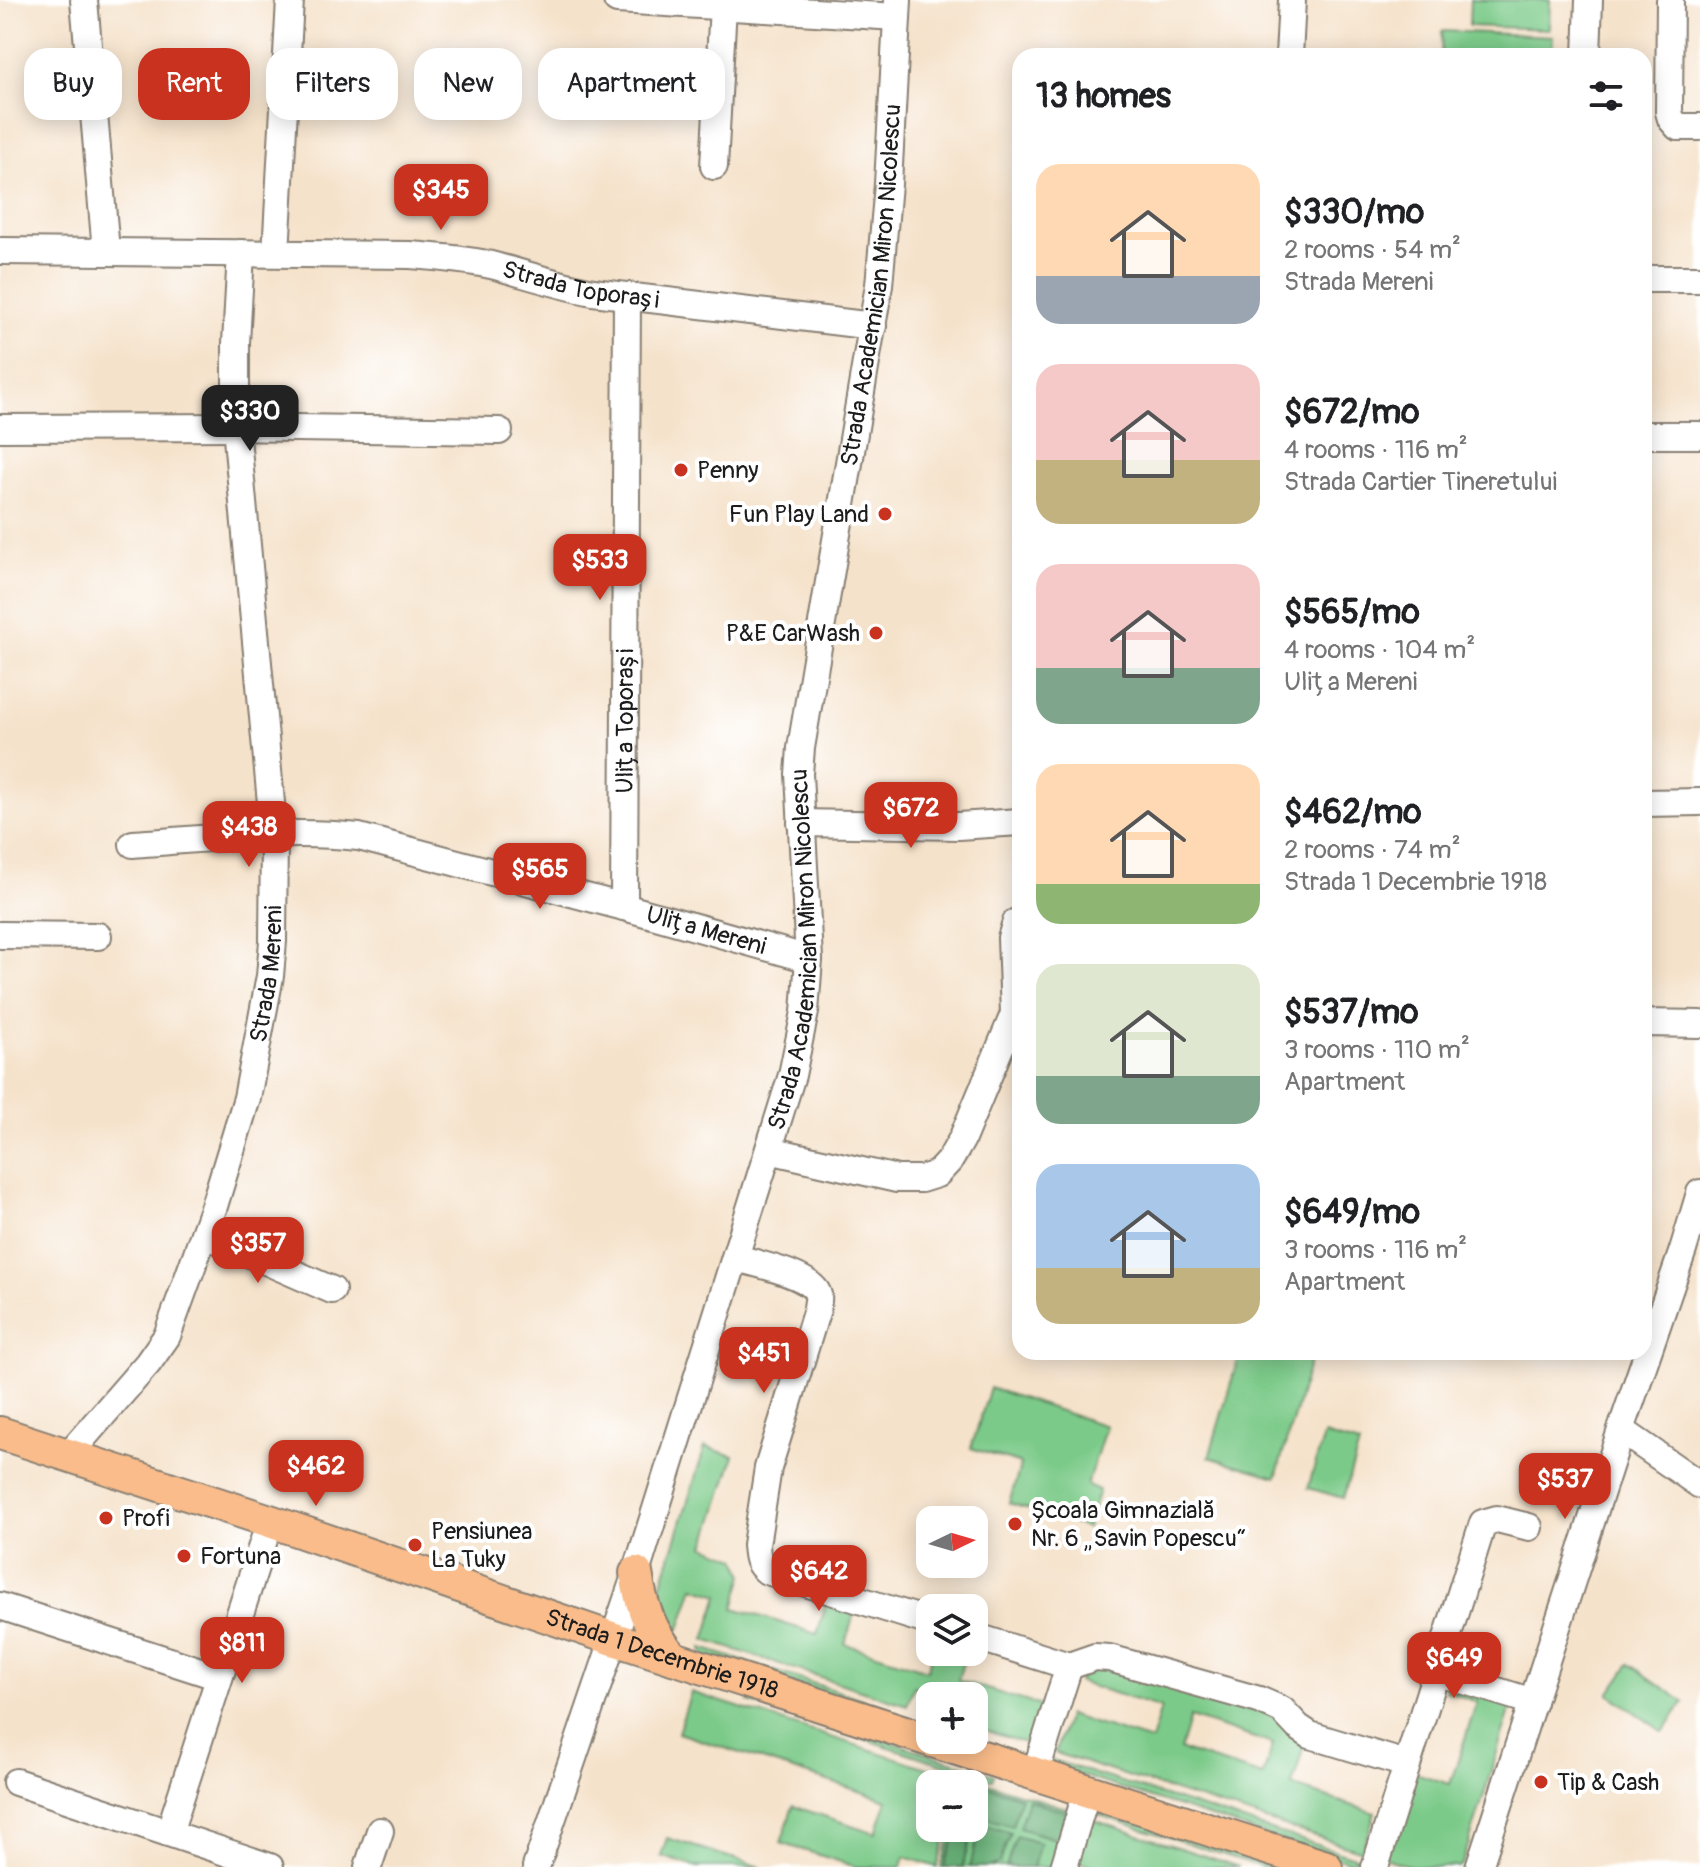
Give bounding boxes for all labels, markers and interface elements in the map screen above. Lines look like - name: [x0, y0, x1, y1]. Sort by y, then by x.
- chip: Buy: [24, 48, 122, 120]
- chip: Rent: [138, 48, 250, 120]
- chip: Filters: [266, 48, 398, 120]
- chip: New: [414, 48, 522, 120]
- chip: Apartment: [538, 48, 725, 120]
- icon: filters: [1584, 74, 1628, 118]
- text: 13 homes: [1036, 75, 1171, 118]
- street label: Strada Academician Miron Nicolescu: [835, 103, 907, 468]
- pin: $345: [394, 164, 488, 232]
- text: $345: [412, 174, 470, 206]
- text: $330/mo: [1284, 191, 1424, 234]
- icon: home: [1100, 196, 1196, 292]
- text: 2 rooms · 54 m²: [1284, 234, 1461, 266]
- street label: Strada Toporași: [499, 255, 661, 315]
- text: Strada Mereni: [1284, 266, 1433, 298]
- pin: $330: [203, 385, 297, 453]
- text: $672/mo: [1284, 391, 1420, 434]
- text: $330: [220, 395, 280, 427]
- icon: home: [1100, 396, 1196, 492]
- text: 4 rooms · 116 m²: [1284, 434, 1468, 466]
- place label: Penny: [697, 456, 759, 485]
- marker: Penny: [672, 461, 690, 479]
- text: Strada Cartier Tineretului: [1284, 466, 1557, 498]
- place label: Fun Play Land: [729, 500, 869, 529]
- marker: Fun Play Land: [876, 505, 894, 523]
- pin: $533: [553, 534, 647, 602]
- text: $533: [571, 544, 629, 576]
- text: $565/mo: [1284, 591, 1420, 634]
- icon: home: [1100, 596, 1196, 692]
- place label: P&E CarWash: [726, 619, 860, 648]
- marker: P&E CarWash: [867, 624, 885, 642]
- text: 4 rooms · 104 m²: [1284, 634, 1475, 666]
- street label: Ulița Toporași: [611, 649, 640, 793]
- text: Ulița Mereni: [1284, 666, 1417, 698]
- street label: Strada Academician Miron Nicolescu: [762, 768, 824, 1134]
- pin: $672: [864, 782, 958, 850]
- text: $462/mo: [1284, 791, 1422, 834]
- text: $672: [882, 792, 940, 824]
- icon: home: [1100, 796, 1196, 892]
- pin: $438: [202, 801, 296, 869]
- text: $438: [221, 811, 277, 843]
- text: 2 rooms · 74 m²: [1284, 834, 1461, 866]
- pin: $565: [493, 843, 587, 911]
- text: $565: [511, 853, 569, 885]
- text: Strada 1 Decembrie 1918: [1284, 866, 1547, 898]
- street label: Ulița Mereni: [643, 900, 769, 961]
- street label: Strada Mereni: [244, 905, 288, 1045]
- text: $537/mo: [1284, 991, 1418, 1034]
- icon: home: [1100, 996, 1196, 1092]
- text: 3 rooms · 110 m²: [1284, 1034, 1470, 1066]
- text: Apartment: [1284, 1066, 1405, 1098]
- text: $649/mo: [1284, 1191, 1420, 1234]
- icon: home: [1100, 1196, 1196, 1292]
- pin: $357: [211, 1217, 305, 1285]
- text: $357: [230, 1227, 286, 1259]
- text: 3 rooms · 116 m²: [1284, 1234, 1467, 1266]
- text: Apartment: [1284, 1266, 1405, 1298]
- pin: $451: [717, 1327, 811, 1395]
- text: $451: [737, 1337, 791, 1369]
- pin: $462: [269, 1440, 363, 1508]
- text: $462: [287, 1450, 345, 1482]
- pin: $537: [1518, 1453, 1612, 1521]
- text: $537: [1537, 1463, 1593, 1495]
- place label: Școala Gimnazială Nr. 6 „Savin Popescu“: [1031, 1496, 1247, 1553]
- place label: Profi: [122, 1504, 170, 1533]
- north arrow: [916, 1506, 988, 1578]
- map controls: [916, 1506, 988, 1842]
- marker: Profi: [97, 1509, 115, 1527]
- marker: Școala Gimnazială Nr. 6 „Savin Popescu“: [1006, 1515, 1024, 1533]
- place label: Pensiunea La Tuky: [431, 1517, 532, 1574]
- marker: Pensiunea La Tuky: [406, 1536, 424, 1554]
- place label: Fortuna: [200, 1542, 281, 1571]
- pin: $642: [772, 1545, 866, 1613]
- marker: Fortuna: [175, 1547, 193, 1565]
- text: $642: [790, 1555, 848, 1587]
- button: layers: [916, 1594, 988, 1666]
- street label: Strada 1 Decembrie 1918: [542, 1603, 782, 1706]
- pin: $811: [195, 1617, 289, 1685]
- text: $811: [218, 1627, 266, 1659]
- pin: $649: [1407, 1632, 1501, 1700]
- text: $649: [1425, 1642, 1483, 1674]
- button: +: [916, 1682, 988, 1754]
- place label: Tip & Cash: [1557, 1768, 1659, 1797]
- button: −: [916, 1770, 988, 1842]
- marker: Tip & Cash: [1532, 1773, 1550, 1791]

